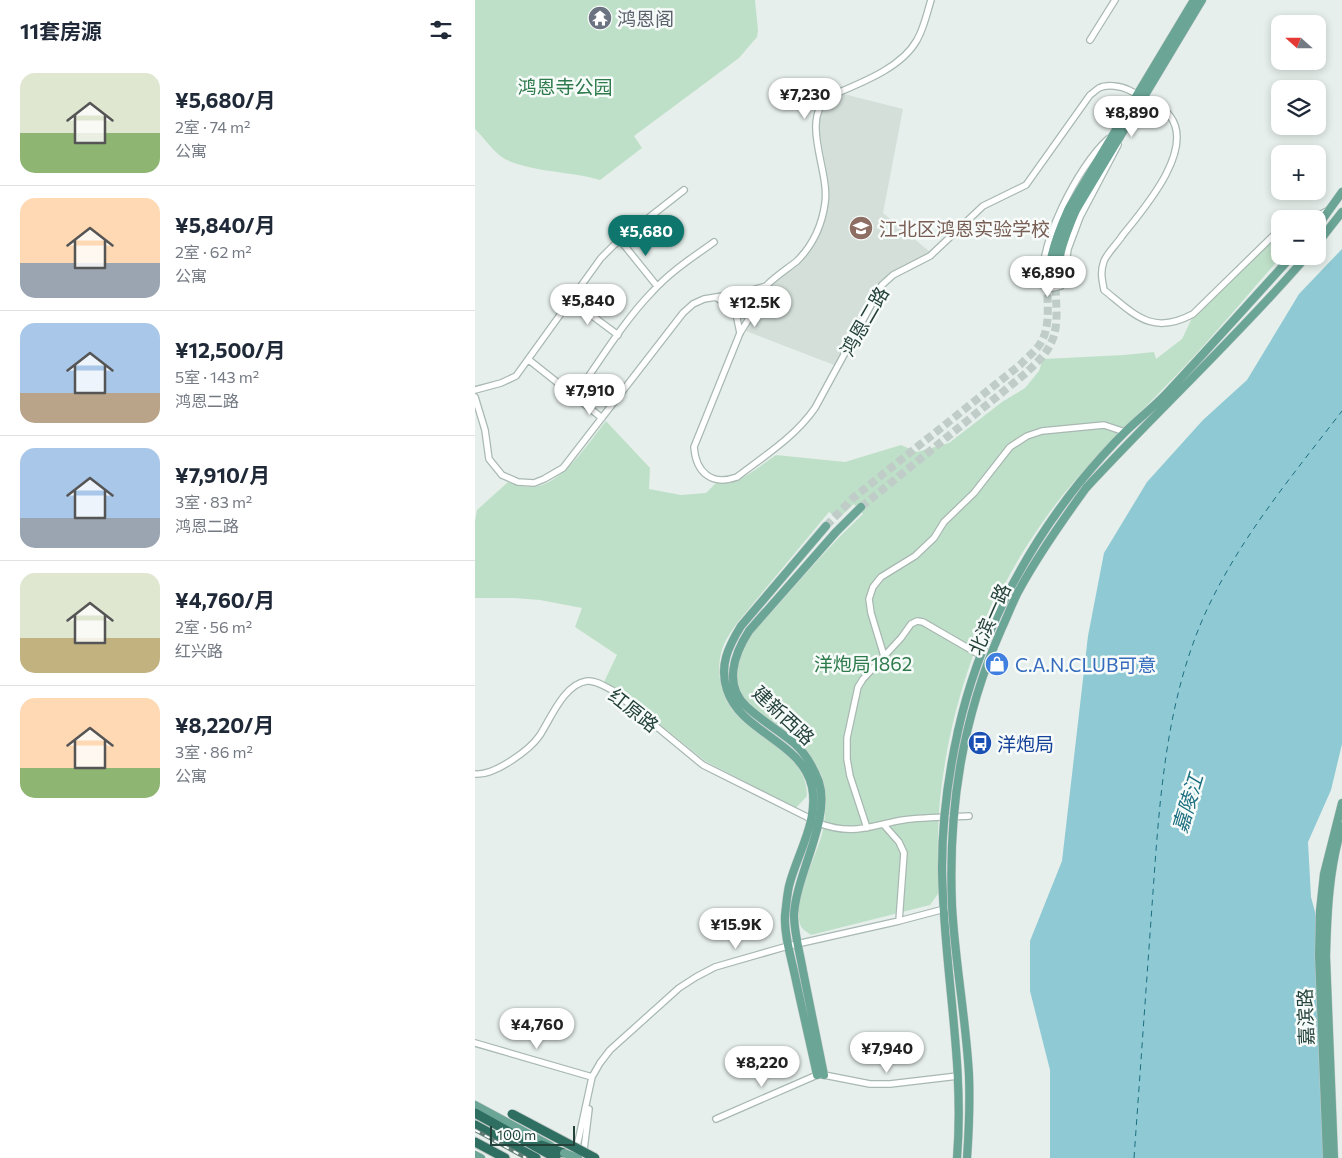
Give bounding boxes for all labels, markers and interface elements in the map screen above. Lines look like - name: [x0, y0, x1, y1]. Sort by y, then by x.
- temple icon: 鸿恩阁: [587, 5, 613, 31]
- place label: 鸿恩阁: [617, 7, 674, 30]
- north arrow: [1271, 15, 1326, 70]
- map controls: [1271, 15, 1326, 265]
- icon: filters: [427, 16, 455, 44]
- text: 11套房源: [20, 18, 102, 43]
- park label: 鸿恩寺公园: [517, 75, 613, 98]
- pin: ¥7,230: [764, 78, 846, 120]
- button: layers: [1271, 80, 1326, 135]
- text: ¥7,230: [780, 84, 831, 103]
- text: ¥5,680/月: [175, 87, 276, 112]
- icon: home: [60, 93, 120, 153]
- pin: ¥8,890: [1091, 96, 1173, 138]
- text: ¥8,890: [1105, 102, 1159, 121]
- text: 2室 · 74 m²: [175, 117, 250, 136]
- text: 公寓: [175, 141, 207, 160]
- button: +: [1271, 145, 1326, 200]
- button: −: [1271, 210, 1326, 265]
- text: ¥5,840/月: [175, 212, 276, 237]
- pin: ¥5,680: [605, 214, 687, 257]
- school or university icon: 江北区鸿恩实验学校: [848, 215, 874, 241]
- place label: 江北区鸿恩实验学校: [879, 217, 1050, 240]
- icon: home: [60, 218, 120, 278]
- text: ¥5,680: [619, 221, 673, 240]
- text: 2室 · 62 m²: [175, 242, 252, 261]
- pin: ¥6,890: [1007, 256, 1089, 298]
- text: ¥6,890: [1021, 262, 1075, 281]
- text: 公寓: [175, 266, 207, 285]
- street label: 鸿恩二路: [835, 282, 893, 360]
- pin: ¥5,840: [547, 284, 629, 326]
- pin: ¥12.5K: [714, 286, 796, 328]
- text: ¥5,840: [561, 290, 615, 309]
- text: ¥12.5K: [729, 292, 781, 311]
- text: ¥12,500/月: [175, 337, 285, 362]
- icon: home: [60, 343, 120, 403]
- text: 5室 · 143 m²: [175, 367, 259, 386]
- pin: ¥7,910: [549, 374, 631, 416]
- text: ¥7,910: [565, 380, 615, 399]
- text: 鸿恩二路: [175, 391, 239, 410]
- text: ¥7,910/月: [175, 462, 270, 487]
- icon: home: [60, 468, 120, 528]
- text: 3室 · 83 m²: [175, 492, 252, 511]
- text: 鸿恩二路: [175, 516, 239, 535]
- street label: 北滨一路: [963, 580, 1015, 658]
- text: ¥4,760/月: [175, 587, 275, 612]
- icon: home: [60, 593, 120, 653]
- text: 2室 · 56 m²: [175, 617, 252, 636]
- text: 红兴路: [175, 641, 223, 660]
- shop icon: C.A.N.CLUB可意: [984, 651, 1010, 677]
- park label: 洋炮局1862: [814, 652, 912, 675]
- place label: C.A.N.CLUB可意: [1015, 653, 1156, 676]
- street label: 建新西路: [748, 681, 820, 749]
- street label: 红原路: [604, 683, 664, 737]
- text: ¥8,220/月: [175, 712, 274, 737]
- icon: home: [60, 718, 120, 778]
- bus stop icon: 洋炮局: [967, 730, 993, 756]
- place label: 洋炮局: [997, 732, 1054, 755]
- text: 3室 · 86 m²: [175, 742, 253, 761]
- text: 公寓: [175, 766, 207, 785]
- water label: 嘉陵江: [1167, 769, 1208, 835]
- pin: ¥15.9K: [695, 908, 777, 950]
- text: ¥15.9K: [710, 914, 762, 933]
- street label: 嘉滨路: [1293, 988, 1317, 1046]
- pin: ¥4,760: [496, 1008, 578, 1050]
- text: ¥4,760: [510, 1014, 564, 1033]
- pin: ¥7,940: [846, 1032, 928, 1074]
- text: ¥7,940: [861, 1038, 913, 1057]
- pin: ¥8,220: [721, 1046, 803, 1088]
- text: ¥8,220: [736, 1052, 788, 1071]
- scale bar: [490, 1123, 575, 1146]
- text: 100 m: [497, 1126, 536, 1143]

